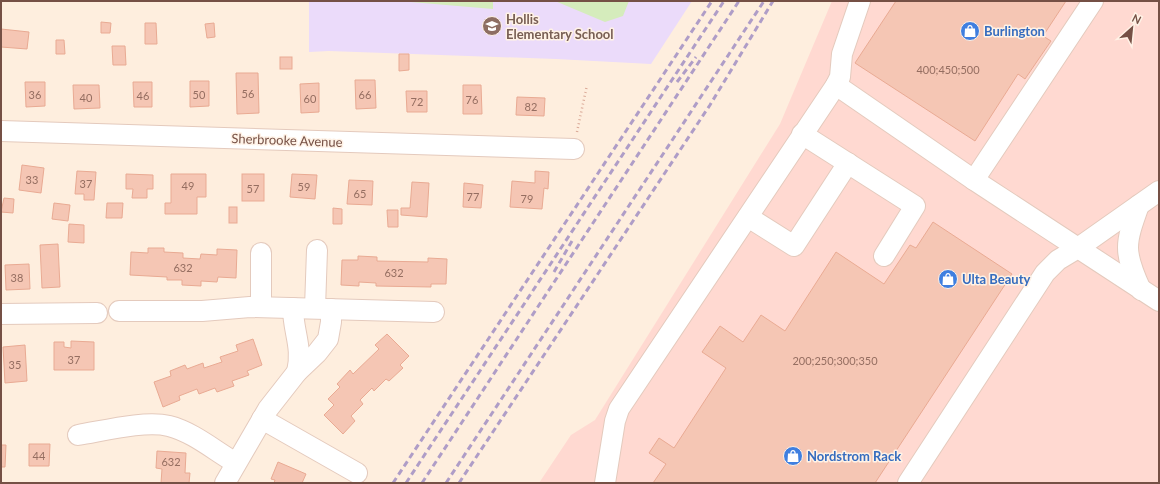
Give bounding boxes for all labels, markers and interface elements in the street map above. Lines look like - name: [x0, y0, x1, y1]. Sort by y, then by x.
- north arrow: [1112, 8, 1152, 48]
- place label: Hollis Elementary School: [506, 11, 614, 42]
- text: N: [1130, 11, 1143, 26]
- school or university icon: Hollis Elementary School: [481, 15, 503, 37]
- shop icon: Burlington: [959, 20, 981, 42]
- place label: Burlington: [984, 23, 1045, 39]
- house number: 400;450;500: [916, 63, 980, 76]
- house number: 56: [242, 87, 254, 100]
- house number: 36: [29, 88, 41, 101]
- house number: 50: [193, 88, 206, 101]
- house number: 66: [359, 88, 371, 101]
- house number: 46: [137, 89, 149, 102]
- house number: 40: [80, 91, 93, 104]
- house number: 60: [304, 92, 317, 105]
- house number: 76: [466, 93, 478, 106]
- house number: 72: [411, 95, 423, 108]
- house number: 82: [525, 100, 537, 113]
- street label: Sherbrooke Avenue: [231, 130, 343, 150]
- house number: 33: [26, 173, 38, 186]
- house number: 37: [80, 177, 92, 190]
- house number: 49: [182, 179, 194, 192]
- house number: 59: [298, 180, 310, 193]
- house number: 57: [247, 182, 259, 195]
- house number: 65: [354, 187, 366, 200]
- house number: 77: [467, 190, 479, 203]
- house number: 79: [521, 192, 533, 205]
- house number: 632: [173, 261, 193, 274]
- house number: 632: [384, 266, 404, 279]
- shop icon: Ulta Beauty: [937, 268, 959, 290]
- house number: 38: [11, 271, 23, 284]
- place label: Ulta Beauty: [962, 271, 1031, 287]
- house number: 37: [68, 353, 80, 366]
- house number: 200;250;300;350: [792, 354, 878, 367]
- house number: 35: [9, 358, 21, 371]
- shop icon: Nordstrom Rack: [782, 445, 804, 467]
- place label: Nordstrom Rack: [807, 448, 901, 464]
- house number: 44: [33, 449, 46, 462]
- house number: 632: [161, 455, 181, 468]

